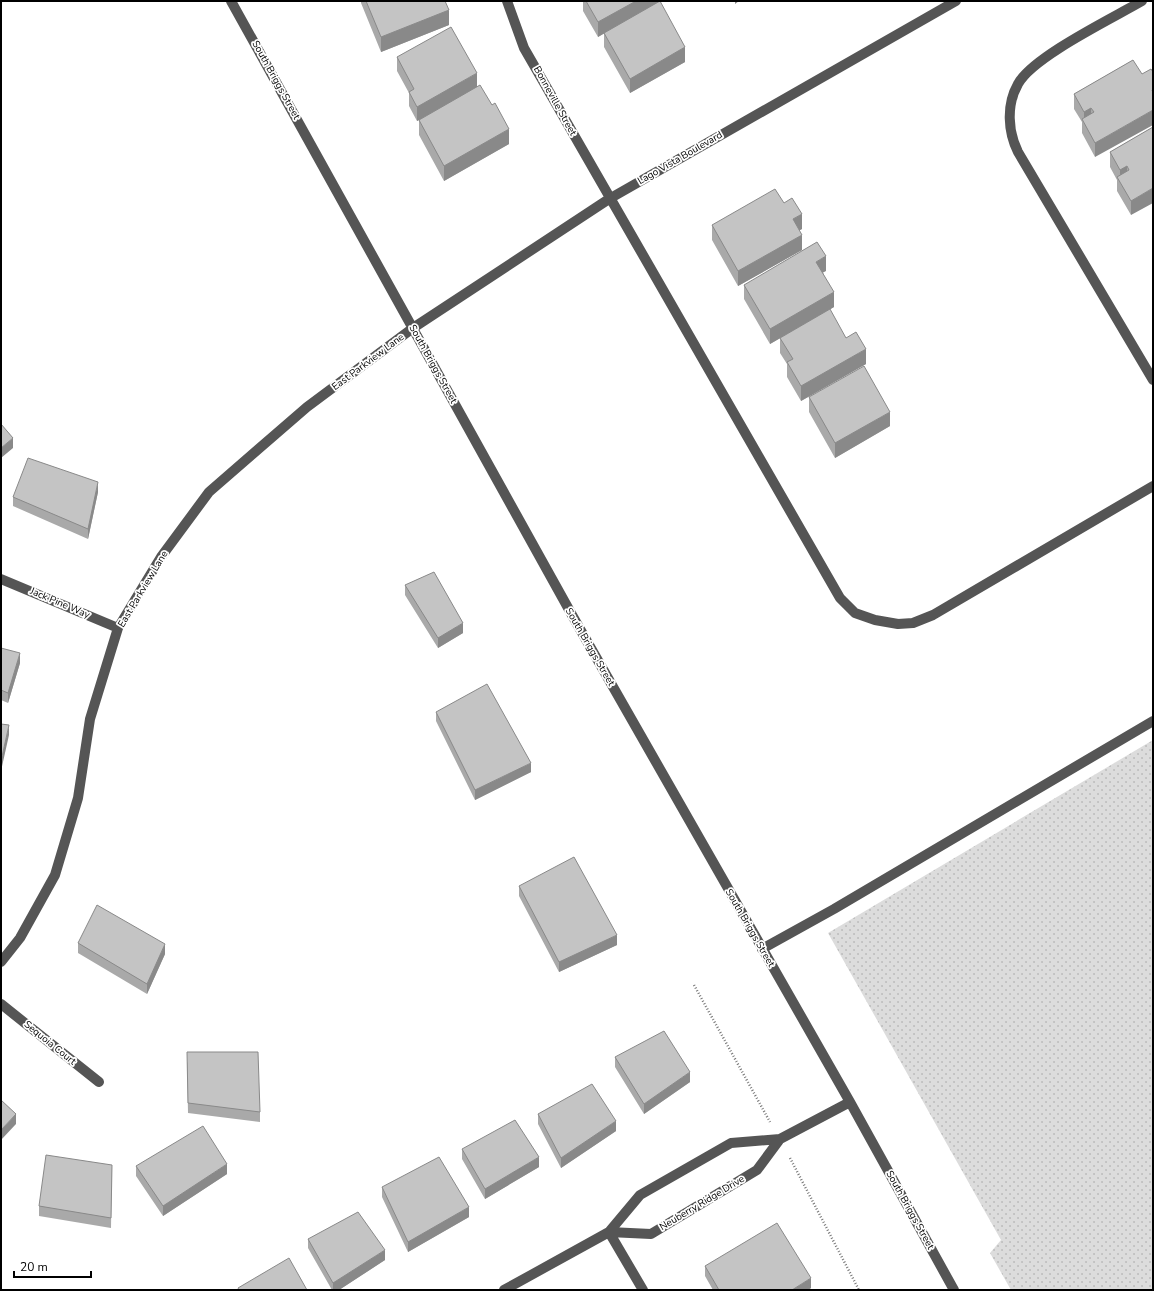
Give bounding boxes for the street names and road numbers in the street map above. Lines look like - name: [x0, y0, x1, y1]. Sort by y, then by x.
- street label: South Briggs Street: [249, 38, 304, 122]
- street label: Bonneville Street: [530, 64, 580, 139]
- street label: Lago Vista Boulevard: [635, 128, 725, 188]
- street label: South Briggs Street: [406, 322, 461, 406]
- street label: East Parkview Lane: [329, 330, 407, 394]
- street label: East Parkview Lane: [115, 548, 171, 630]
- street label: Jack Pine Way: [27, 584, 93, 622]
- street label: South Briggs Street: [562, 605, 618, 689]
- street label: South Briggs Street: [722, 886, 778, 970]
- street label: Sequoia Court: [21, 1018, 79, 1069]
- street label: South Briggs Street: [883, 1168, 938, 1252]
- street label: Neuberry Ridge Drive: [657, 1172, 747, 1234]

